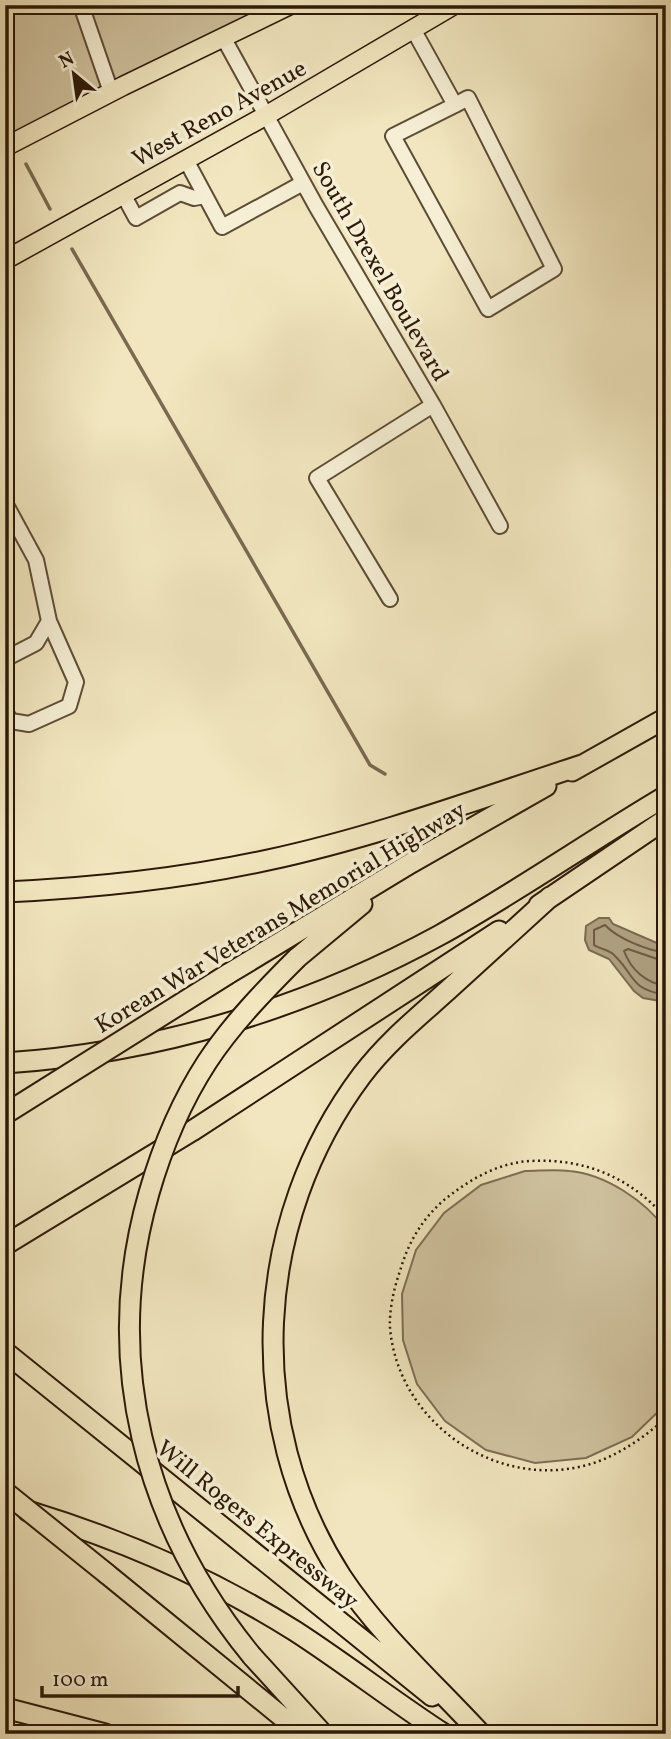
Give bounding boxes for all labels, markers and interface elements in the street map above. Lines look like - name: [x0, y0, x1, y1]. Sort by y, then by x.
- north arrow: [38, 38, 108, 108]
- text: N: [54, 46, 79, 76]
- street label: West Reno Avenue: [127, 53, 313, 177]
- street label: South Drexel Boulevard: [302, 156, 456, 388]
- street label: Korean War Veterans Memorial Highway: [89, 794, 473, 1043]
- street label: Will Rogers Expressway: [148, 1433, 365, 1618]
- scale bar: [42, 1655, 238, 1699]
- text: 100 m: [52, 1666, 109, 1695]

